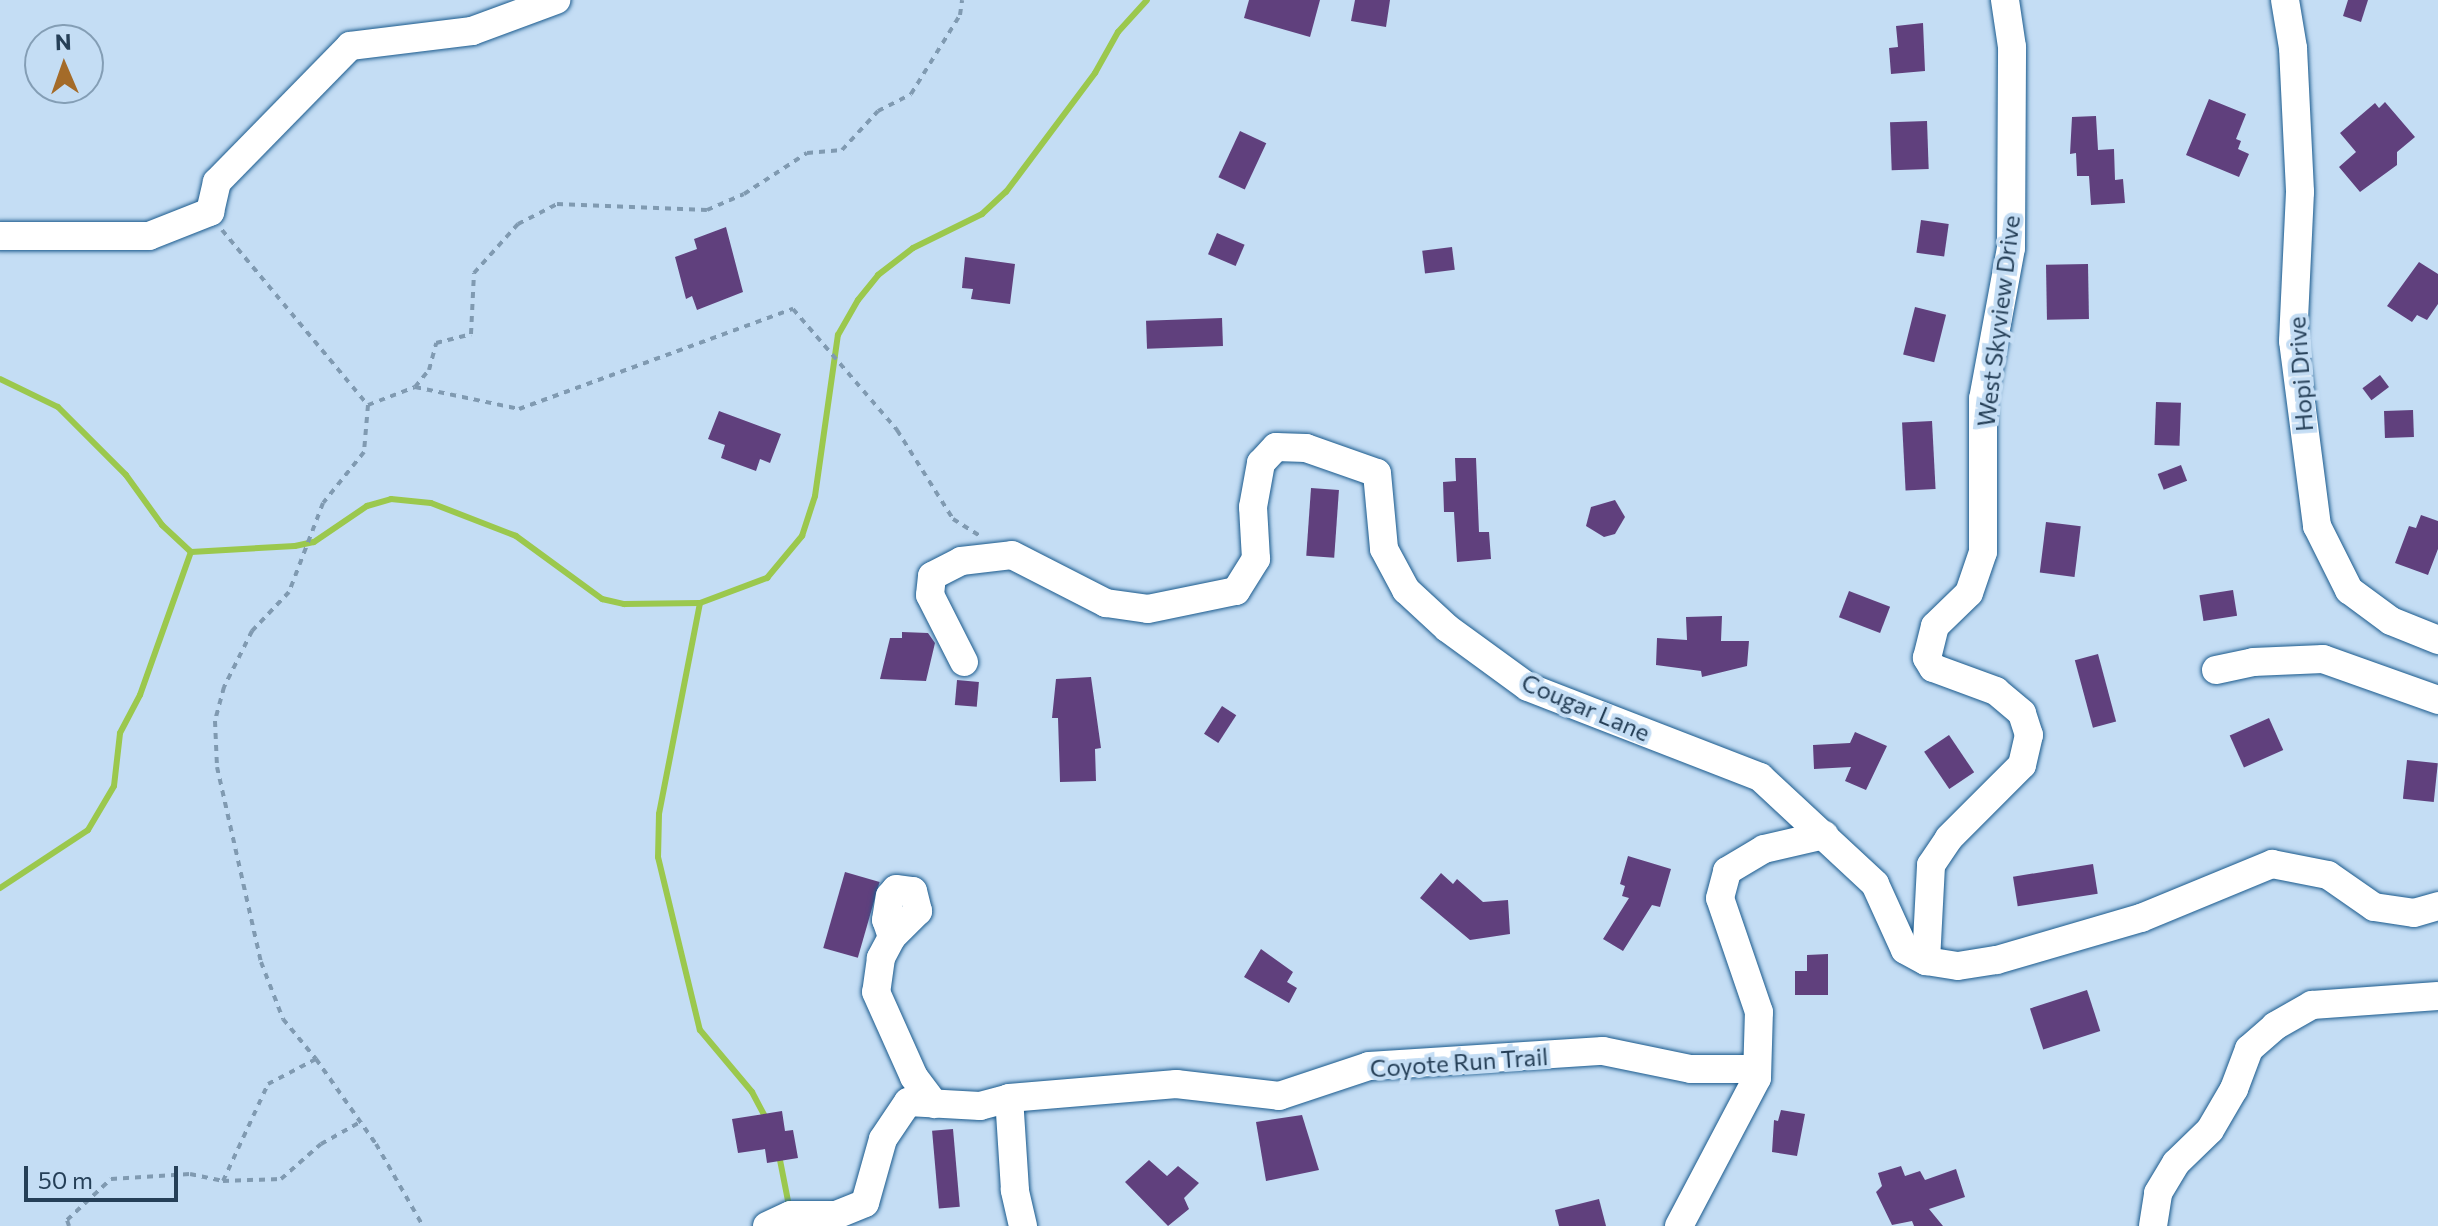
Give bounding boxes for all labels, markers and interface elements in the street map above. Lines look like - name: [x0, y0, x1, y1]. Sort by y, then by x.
- north arrow: [24, 24, 104, 104]
- text: N: [54, 28, 72, 55]
- street label: West Skyview Drive: [1971, 214, 2025, 428]
- street label: Hopi Drive: [2282, 316, 2318, 432]
- street label: Cougar Lane: [1518, 667, 1654, 747]
- street label: Coyote Run Trail: [1369, 1041, 1549, 1083]
- scale bar: [28, 1150, 182, 1200]
- text: 50 m: [38, 1165, 93, 1194]

